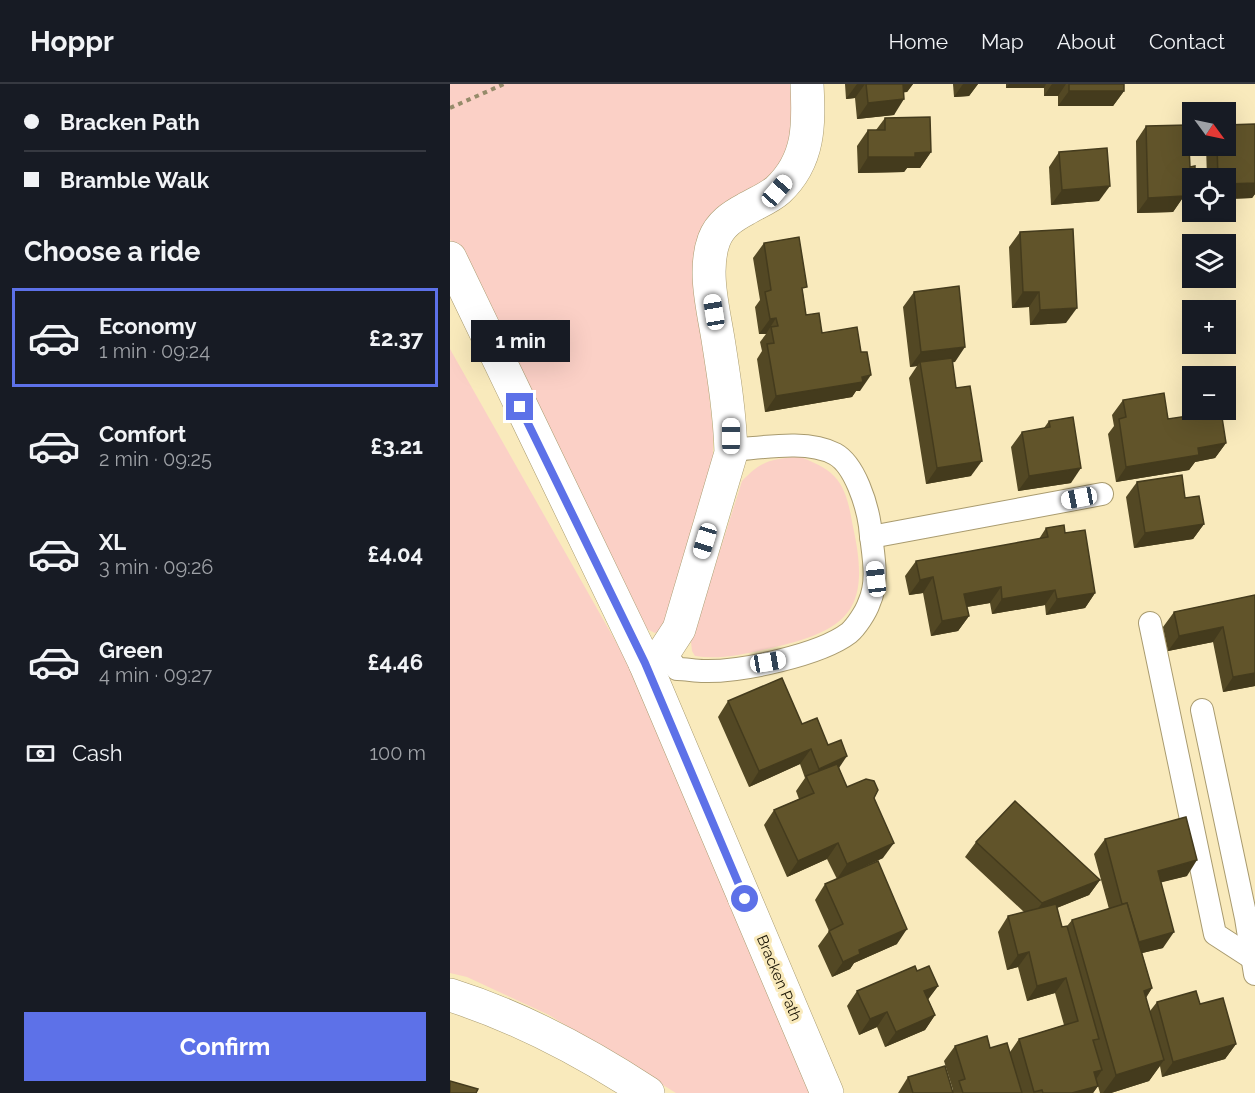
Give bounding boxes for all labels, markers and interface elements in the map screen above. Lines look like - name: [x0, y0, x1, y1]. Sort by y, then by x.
- text: Hoppr: [30, 25, 114, 58]
- text: Home: [889, 29, 948, 54]
- text: Map: [981, 29, 1024, 54]
- text: About: [1057, 29, 1116, 54]
- text: Contact: [1149, 29, 1225, 54]
- north arrow: [1182, 102, 1236, 156]
- map controls: [1182, 102, 1236, 420]
- text: Bracken Path: [60, 109, 200, 135]
- text: Bramble Walk: [60, 167, 209, 193]
- button: locate: [1182, 168, 1236, 222]
- car: [758, 172, 796, 210]
- button: layers: [1182, 234, 1236, 288]
- text: Choose a ride: [24, 236, 200, 267]
- car: [702, 293, 726, 331]
- button: +: [1182, 300, 1236, 354]
- icon: car: [27, 311, 81, 365]
- text: Economy: [99, 313, 197, 339]
- callout: 1 min: [470, 320, 569, 362]
- text: £2.37: [369, 325, 423, 351]
- text: 1 min: [495, 329, 546, 353]
- text: 1 min · 09:24: [99, 339, 210, 363]
- button: −: [1182, 366, 1236, 420]
- route end: [506, 393, 533, 420]
- car: [722, 418, 740, 454]
- icon: car: [27, 419, 81, 473]
- text: Comfort: [99, 421, 186, 447]
- text: £3.21: [371, 433, 423, 459]
- text: 2 min · 09:25: [99, 447, 212, 471]
- car: [1060, 486, 1098, 510]
- car: [691, 521, 719, 561]
- icon: car: [27, 527, 81, 581]
- text: XL: [99, 529, 126, 555]
- text: £4.04: [367, 541, 423, 567]
- text: 3 min · 09:26: [99, 555, 213, 579]
- car: [865, 560, 887, 598]
- icon: car: [27, 635, 81, 689]
- text: Green: [99, 637, 163, 663]
- text: £4.46: [368, 649, 423, 675]
- car: [749, 650, 787, 674]
- text: 4 min · 09:27: [99, 663, 212, 687]
- icon: cash: [24, 737, 57, 770]
- text: Cash: [72, 740, 123, 766]
- text: 100 m: [369, 741, 426, 765]
- route start: [731, 885, 758, 912]
- street label: Bracken Path: [753, 932, 805, 1024]
- button: Confirm: [24, 1012, 426, 1081]

